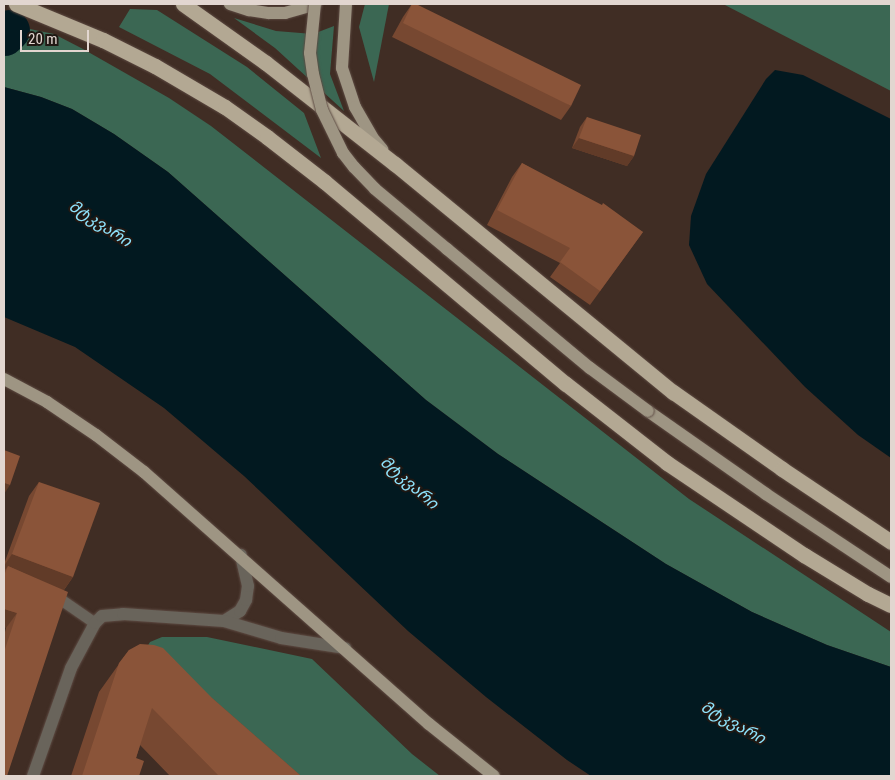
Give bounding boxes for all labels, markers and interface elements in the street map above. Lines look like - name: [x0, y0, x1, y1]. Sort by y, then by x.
- scale bar: [22, 20, 91, 52]
- text: 20 m: [28, 30, 58, 48]
- water label: მტკვარი: [65, 197, 135, 251]
- water label: მტკვარი: [376, 453, 442, 513]
- water label: მტკვარი: [697, 697, 769, 749]

